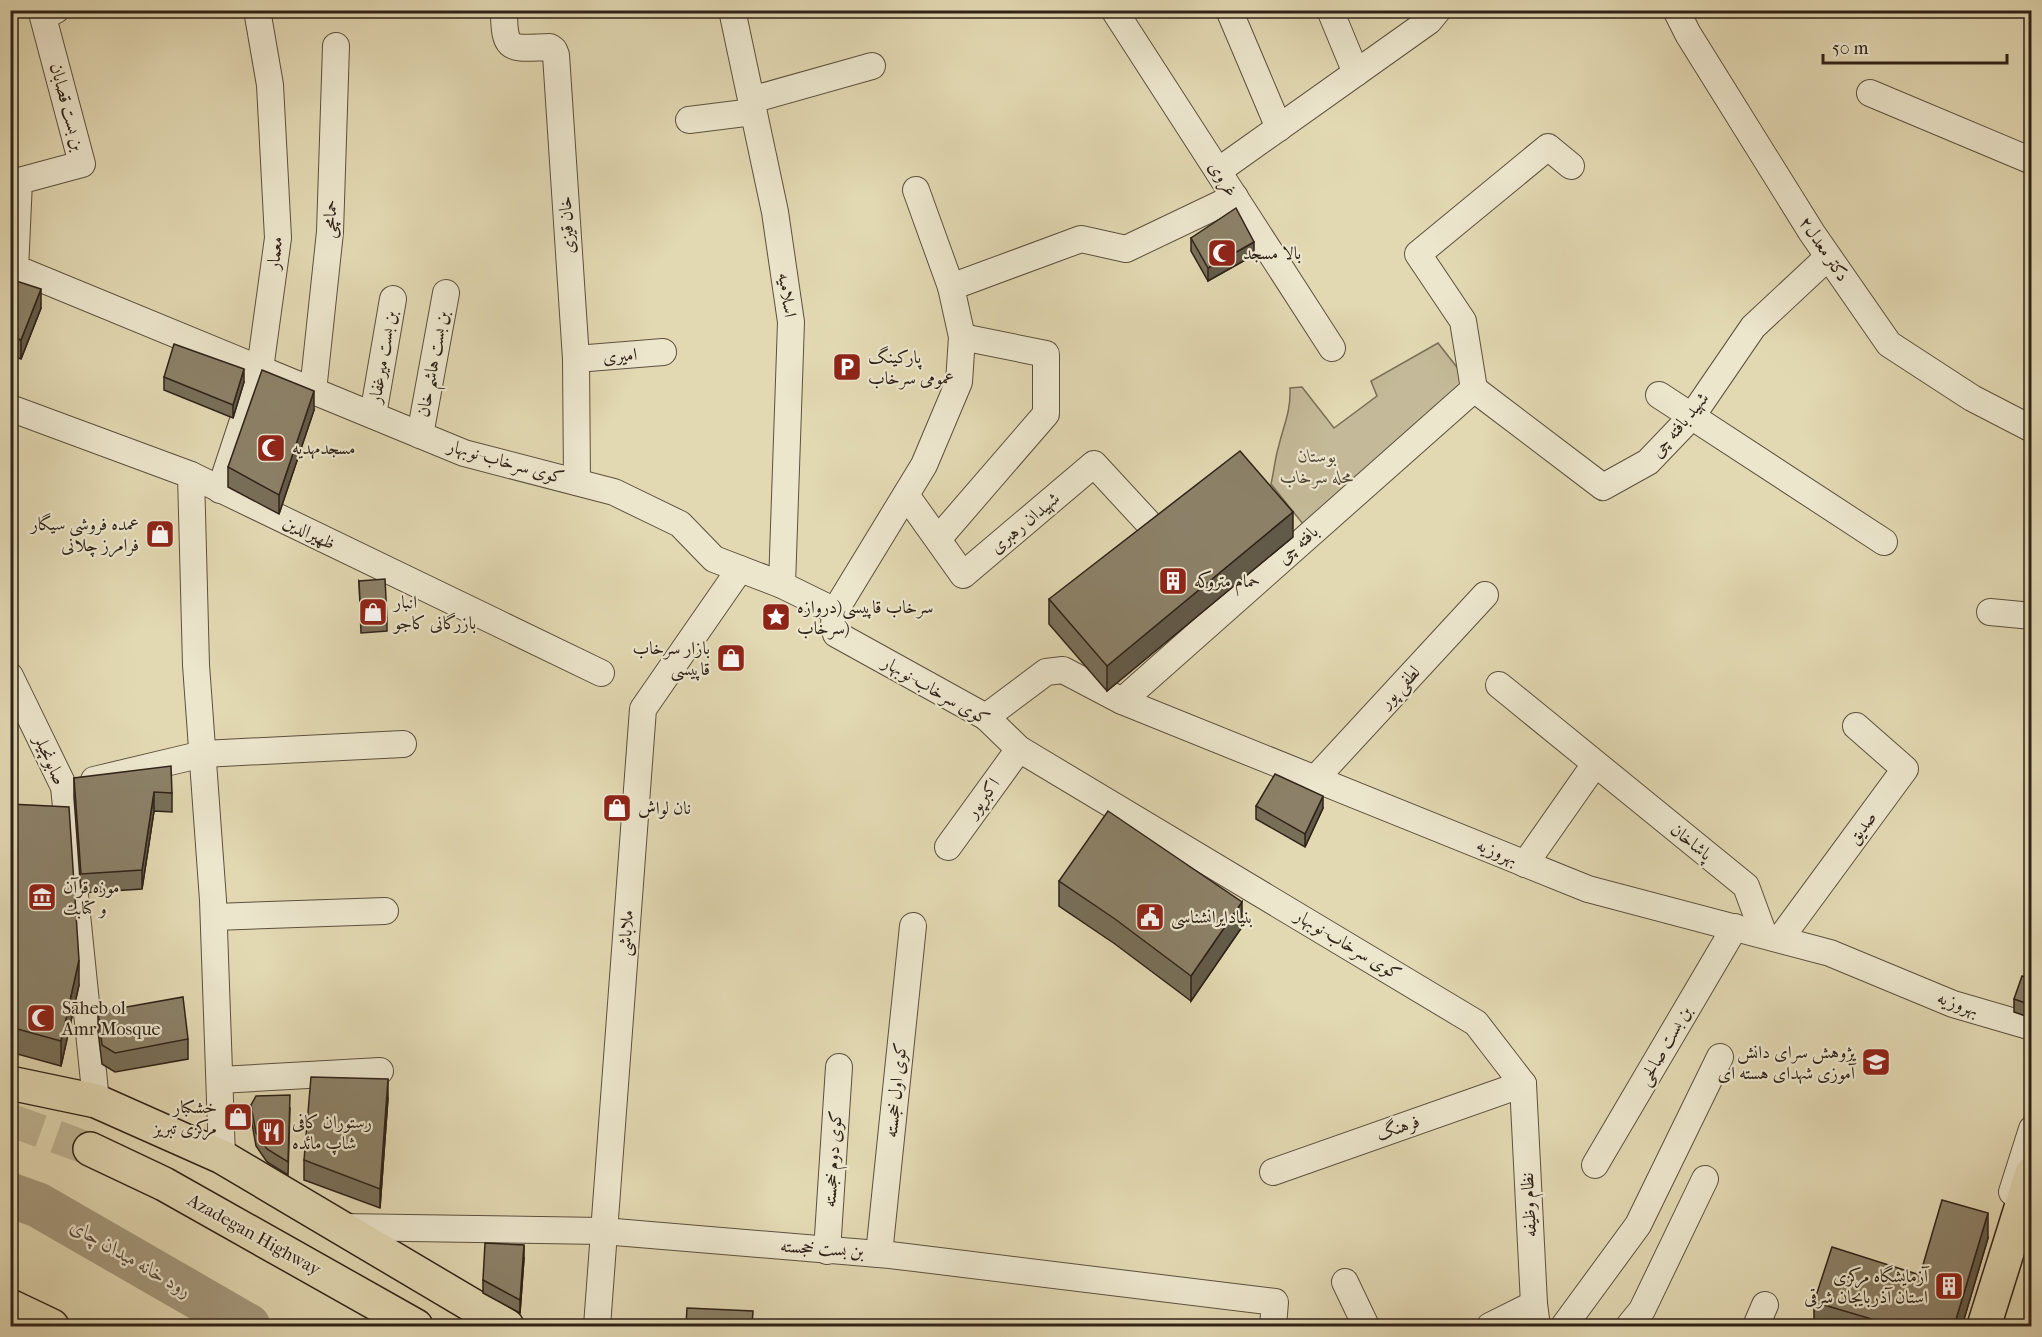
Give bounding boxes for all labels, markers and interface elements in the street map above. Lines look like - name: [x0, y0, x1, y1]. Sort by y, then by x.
- scale bar: [1823, 27, 2008, 65]
- text: 50 m: [1832, 38, 1869, 59]
- street label: بن بست قصابان: [45, 61, 89, 154]
- street label: غروی: [1202, 157, 1242, 202]
- street label: خان قیزی: [554, 195, 580, 255]
- street label: حمامچی: [318, 199, 343, 239]
- street label: دکتر معدل۲: [1795, 213, 1853, 285]
- street label: معمار: [263, 235, 287, 273]
- mosque icon: بالا مسجد: [1206, 237, 1238, 269]
- place label: بالا مسجد: [1243, 243, 1301, 264]
- street label: اسلامیه: [773, 271, 801, 319]
- street label: بن بست میرغفار: [364, 309, 402, 407]
- street label: بن بست هاشم خان: [412, 309, 461, 420]
- street label: امیری: [602, 344, 638, 368]
- place label: پارکینگ عمومی سرخاب: [868, 345, 954, 390]
- parking icon: پارکینگ عمومی سرخاب: [831, 351, 863, 383]
- street label: شهید بافته چی: [1647, 388, 1714, 463]
- mosque icon: مسجدمهدیه: [255, 432, 287, 464]
- street label: کوی سرخاب-نوبهار: [443, 435, 567, 490]
- place label: مسجدمهدیه: [292, 438, 356, 460]
- park label: بوستان محله سرخاب: [1280, 446, 1354, 489]
- street label: شهیدان رهبری: [986, 488, 1065, 559]
- street label: ظهیرالدین: [280, 511, 338, 555]
- place label: عمده فروشی سیگار فرامرز چلانی: [29, 512, 139, 558]
- shop icon: عمده فروشی سیگار فرامرز چلانی: [144, 518, 176, 550]
- street label: بافته چی: [1273, 521, 1323, 569]
- building icon: حمام متروکه: [1157, 565, 1189, 597]
- place label: حمام متروکه: [1194, 570, 1260, 597]
- place label: انبار بازرگانی کاجو: [392, 592, 476, 634]
- shop icon: انبار بازرگانی کاجو: [357, 596, 389, 628]
- place label: سرخاب قاپیسی(دروازه سرخاب): [797, 597, 933, 640]
- place icon: سرخاب قاپیسی(دروازه سرخاب): [760, 601, 792, 633]
- place label: بازار سرخاب قاپیسی: [632, 638, 710, 682]
- shop icon: بازار سرخاب قاپیسی: [715, 642, 747, 674]
- street label: کوی سرخاب-نوبهار: [876, 651, 993, 731]
- street label: لطفی پور: [1374, 662, 1426, 715]
- street label: صابونچیلر: [28, 730, 70, 788]
- street label: اکبرپور: [960, 774, 1006, 825]
- shop icon: نان لواش: [601, 792, 633, 824]
- place label: نان لواش: [638, 798, 691, 819]
- street label: صدیق: [1843, 808, 1881, 848]
- street label: پاشاخان: [1665, 819, 1717, 868]
- street label: بهروزیه: [1473, 834, 1521, 871]
- place label: موزه قرآن و کتابت: [63, 877, 120, 919]
- museum icon: موزه قرآن و کتابت: [26, 881, 58, 913]
- public building icon: بنیادایرانشناسی: [1134, 901, 1166, 933]
- street label: کوی سرخاب-نوبهار: [1289, 904, 1405, 986]
- place label: بنیادایرانشناسی: [1171, 907, 1253, 930]
- street label: ملاباشی: [614, 909, 640, 957]
- street label: بهروزیه: [1934, 987, 1982, 1022]
- place label: Sāheb ol Amr Mosque: [61, 998, 161, 1040]
- mosque icon: Sāheb ol Amr Mosque: [25, 1002, 57, 1034]
- street label: بن بست صالحی: [1634, 1002, 1697, 1090]
- street label: کوی اول خجسته: [881, 1041, 911, 1139]
- place label: پژوهش سرای دانش آموزی شهدای هسته ای: [1718, 1042, 1857, 1085]
- school or university icon: پژوهش سرای دانش آموزی شهدای هسته ای: [1860, 1046, 1892, 1078]
- place label: خشکبار مرکزی تبریز: [151, 1097, 217, 1141]
- shop icon: خشکبار مرکزی تبریز: [222, 1101, 254, 1133]
- street label: فرهنگ: [1373, 1109, 1423, 1146]
- street label: کوی دوم خجسته: [819, 1110, 852, 1209]
- place label: رستوران کافی شاپ مائده: [292, 1112, 372, 1155]
- restaurant icon: رستوران کافی شاپ مائده: [255, 1116, 287, 1148]
- street label: نظام وظیفه: [1517, 1172, 1546, 1238]
- street label: Azadegan Highway: [183, 1189, 325, 1281]
- water label: رود خانه میدان چای: [65, 1214, 196, 1304]
- street label: بن بست خجسته: [779, 1236, 865, 1262]
- place label: آزمایشگاه مرکزی استان آذربایجان شرقی: [1804, 1264, 1930, 1309]
- building icon: آزمایشگاه مرکزی استان آذربایجان شرقی: [1933, 1270, 1965, 1302]

